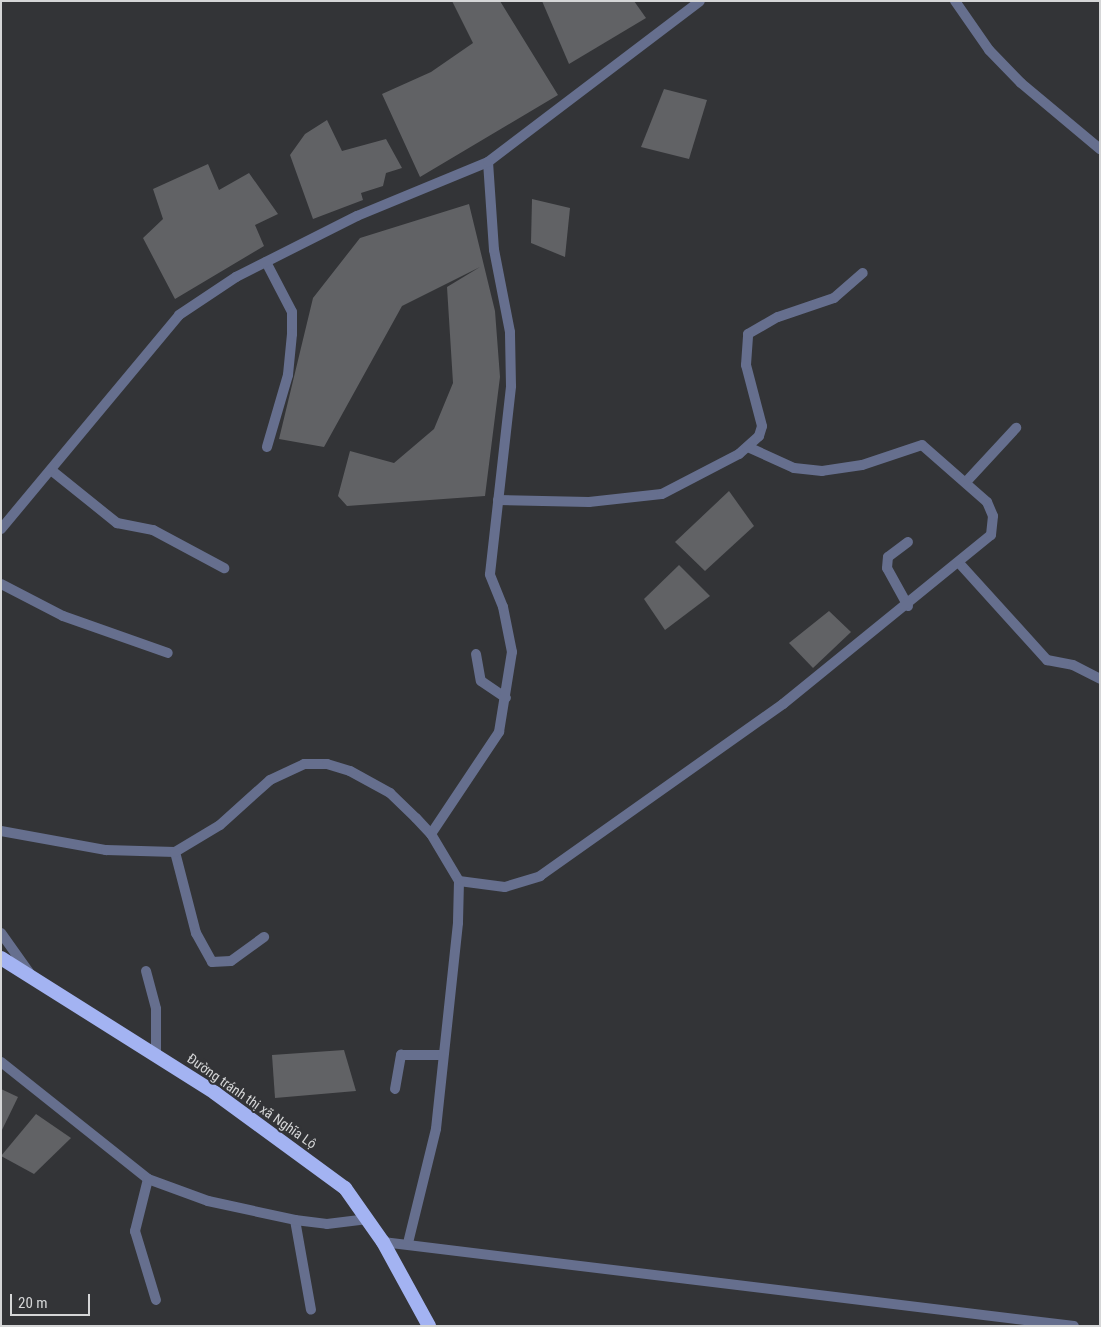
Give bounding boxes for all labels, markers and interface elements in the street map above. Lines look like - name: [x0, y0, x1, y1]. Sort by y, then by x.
- street label: Đường tránh thị xã Nghĩa Lộ: [184, 1050, 320, 1152]
- scale bar: [12, 1284, 92, 1316]
- text: 20 m: [18, 1294, 48, 1312]

